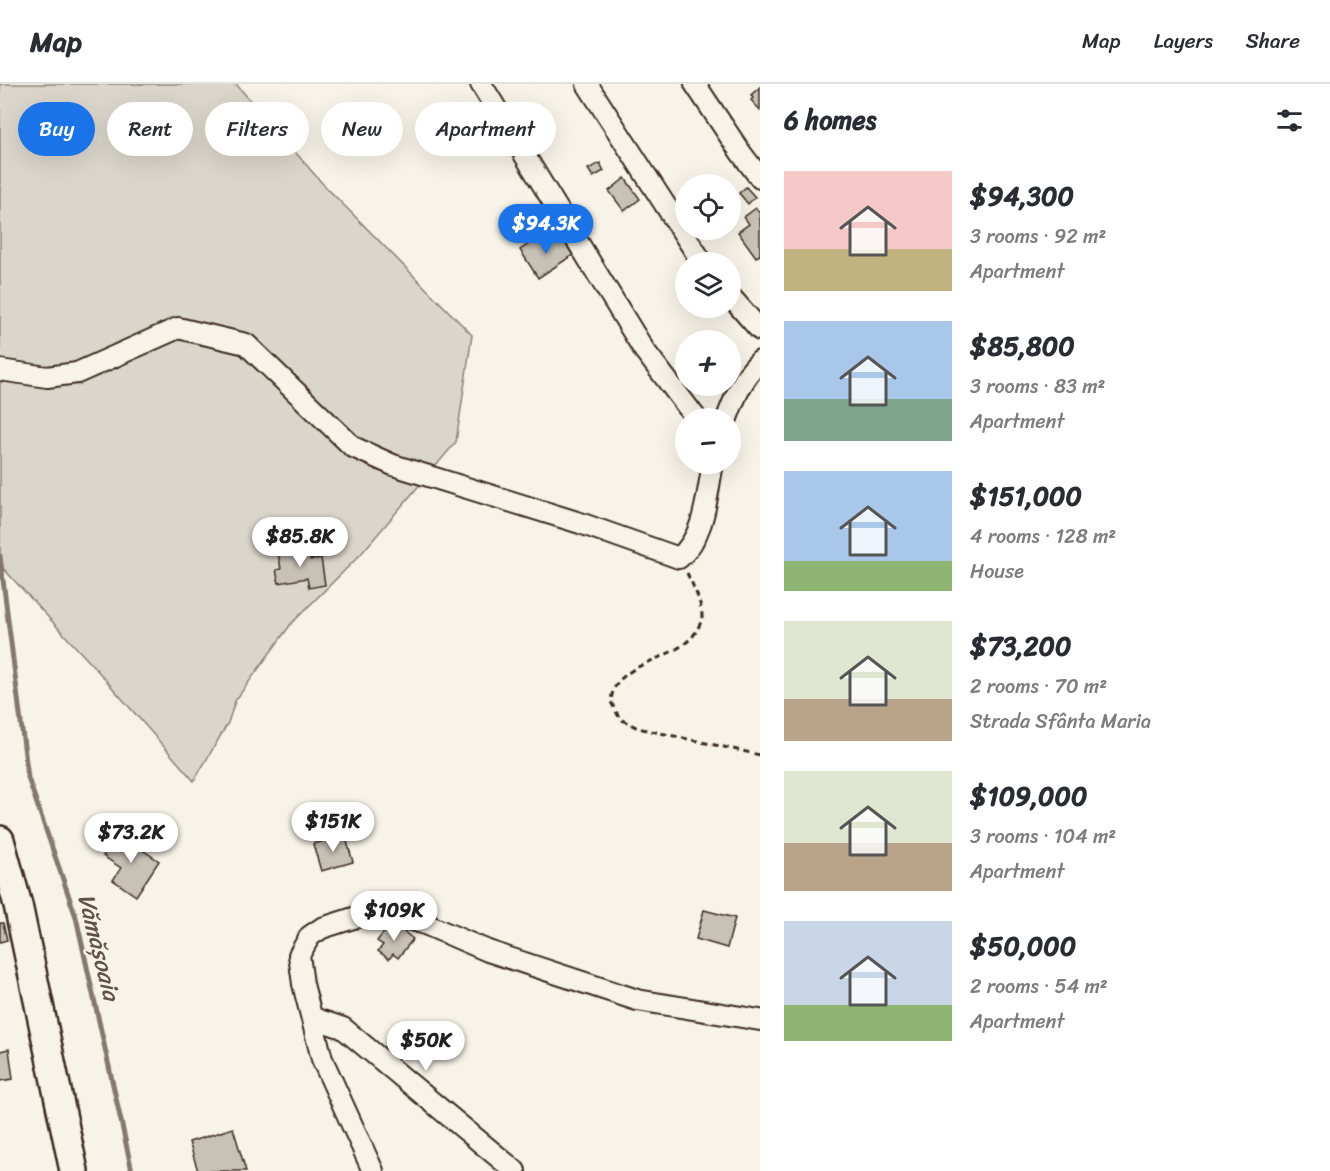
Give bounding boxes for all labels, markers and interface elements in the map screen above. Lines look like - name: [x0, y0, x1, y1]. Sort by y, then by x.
- text: Map: [30, 17, 82, 66]
- text: Map: [1082, 22, 1121, 60]
- text: Layers: [1154, 22, 1213, 60]
- text: Share: [1246, 22, 1300, 60]
- text: 6 homes: [784, 97, 876, 143]
- chip: Buy: [18, 102, 95, 156]
- chip: Rent: [107, 102, 193, 156]
- chip: Filters: [205, 102, 309, 156]
- chip: New: [321, 102, 403, 156]
- chip: Apartment: [415, 102, 556, 156]
- icon: filters: [1273, 104, 1306, 137]
- text: $94,300: [970, 173, 1074, 219]
- map controls: [675, 174, 741, 474]
- button: locate: [675, 174, 741, 240]
- icon: home: [832, 195, 904, 267]
- pin: $94.3K: [497, 204, 595, 255]
- text: $94.3K: [512, 206, 580, 241]
- text: 3 rooms · 92 m²: [970, 219, 1106, 254]
- button: layers: [675, 252, 741, 318]
- text: Apartment: [970, 254, 1064, 289]
- text: $85,800: [970, 323, 1075, 369]
- button: +: [675, 330, 741, 396]
- icon: home: [832, 345, 904, 417]
- text: 3 rooms · 83 m²: [970, 369, 1105, 404]
- text: Apartment: [970, 404, 1064, 439]
- button: −: [675, 408, 741, 474]
- text: $151,000: [970, 473, 1082, 519]
- icon: home: [832, 495, 904, 567]
- pin: $85.8K: [251, 517, 349, 568]
- text: $85.8K: [266, 519, 334, 554]
- text: 4 rooms · 128 m²: [970, 519, 1116, 554]
- text: House: [970, 554, 1024, 589]
- text: $73,200: [970, 623, 1071, 669]
- icon: home: [832, 645, 904, 717]
- text: 2 rooms · 70 m²: [970, 669, 1107, 704]
- text: Strada Sfânta Maria: [970, 704, 1151, 739]
- text: $109,000: [970, 773, 1087, 819]
- icon: home: [832, 795, 904, 867]
- pin: $151K: [291, 802, 375, 853]
- text: $151K: [306, 804, 361, 839]
- pin: $73.2K: [82, 813, 180, 864]
- text: $73.2K: [98, 815, 164, 850]
- text: 3 rooms · 104 m²: [970, 819, 1116, 854]
- text: Apartment: [970, 854, 1064, 889]
- water label: Vămășoaia: [65, 889, 133, 1007]
- pin: $109K: [352, 891, 436, 942]
- text: $109K: [364, 893, 424, 928]
- text: $50,000: [970, 923, 1076, 969]
- icon: home: [832, 945, 904, 1017]
- text: 2 rooms · 54 m²: [970, 969, 1108, 1004]
- text: Apartment: [970, 1004, 1064, 1039]
- pin: $50K: [390, 1021, 462, 1072]
- text: $50K: [401, 1023, 451, 1058]

